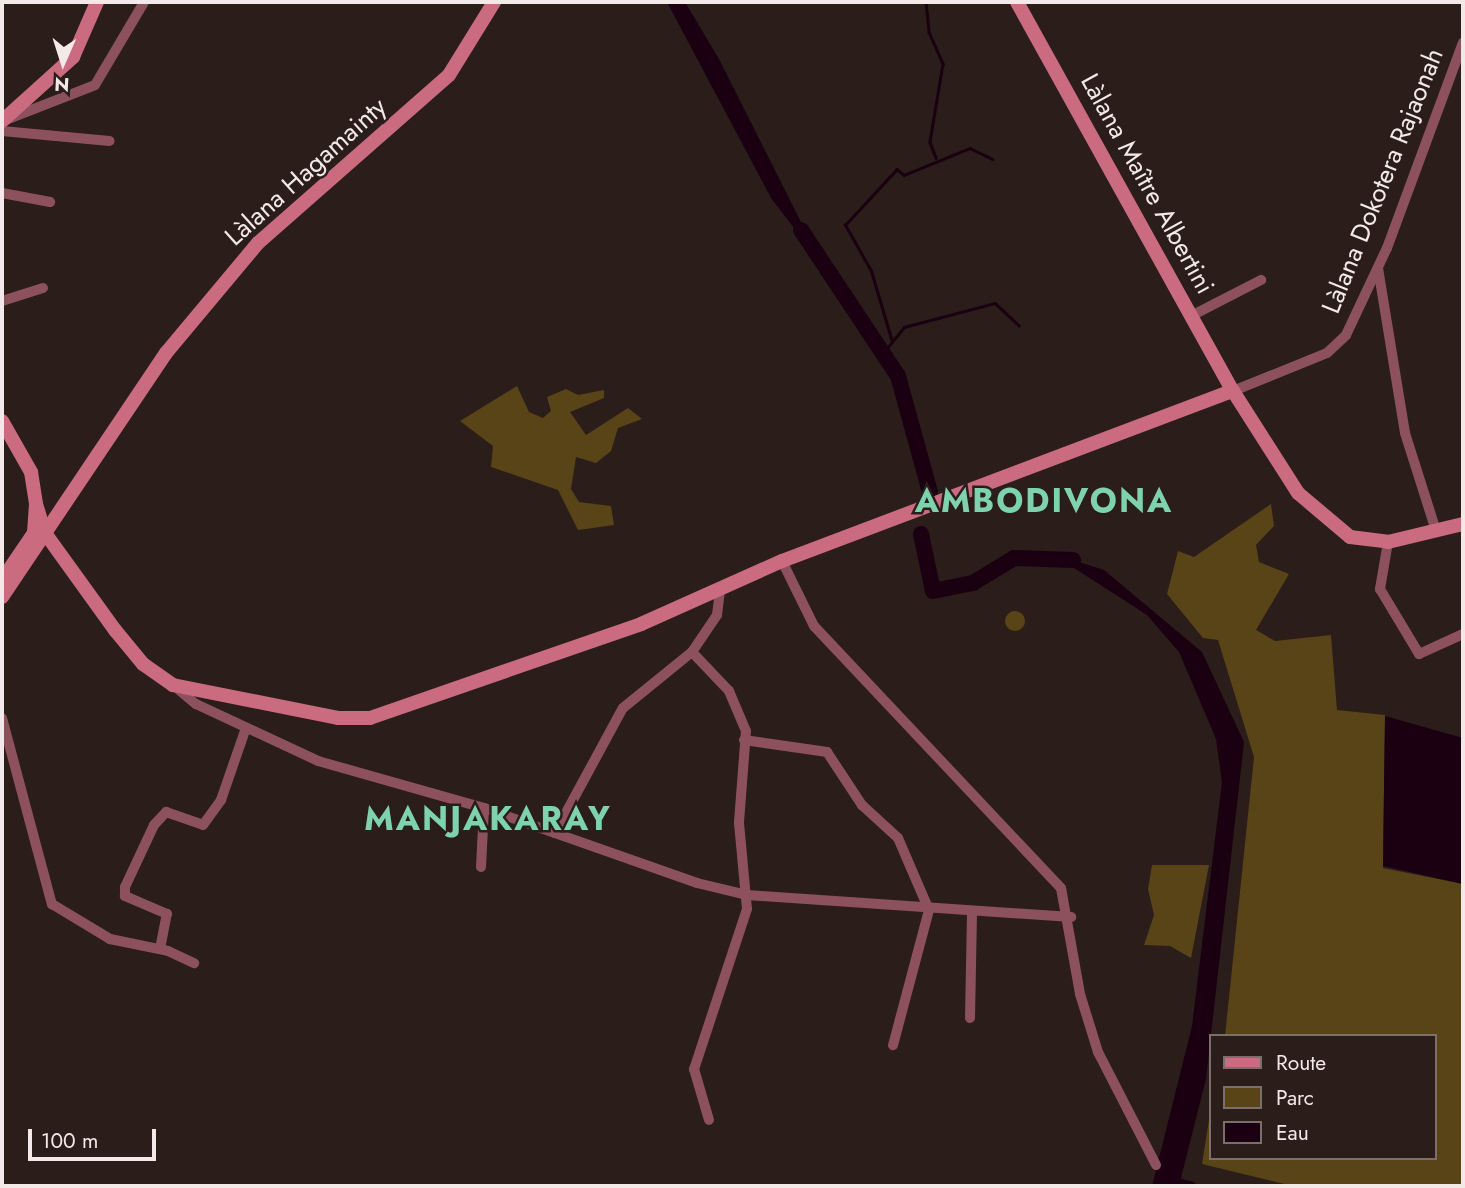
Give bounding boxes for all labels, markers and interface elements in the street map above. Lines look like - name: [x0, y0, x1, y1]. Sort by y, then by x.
- north arrow: [28, 28, 98, 98]
- street label: Làlana Dokotera Rajaonah: [1316, 44, 1450, 318]
- street label: Làlana Maître Albertini: [1074, 69, 1220, 299]
- text: N: [54, 71, 70, 98]
- street label: Làlana Hagamainty: [219, 91, 393, 253]
- district label: AMBODIVONA: [916, 481, 1172, 521]
- district label: MANJAKARAY: [366, 799, 610, 839]
- legend: [1210, 1034, 1437, 1160]
- text: Route: [1276, 1048, 1326, 1078]
- text: Parc: [1276, 1083, 1314, 1113]
- scale bar: [32, 1114, 159, 1158]
- text: Eau: [1276, 1118, 1309, 1148]
- text: 100 m: [41, 1126, 98, 1156]

